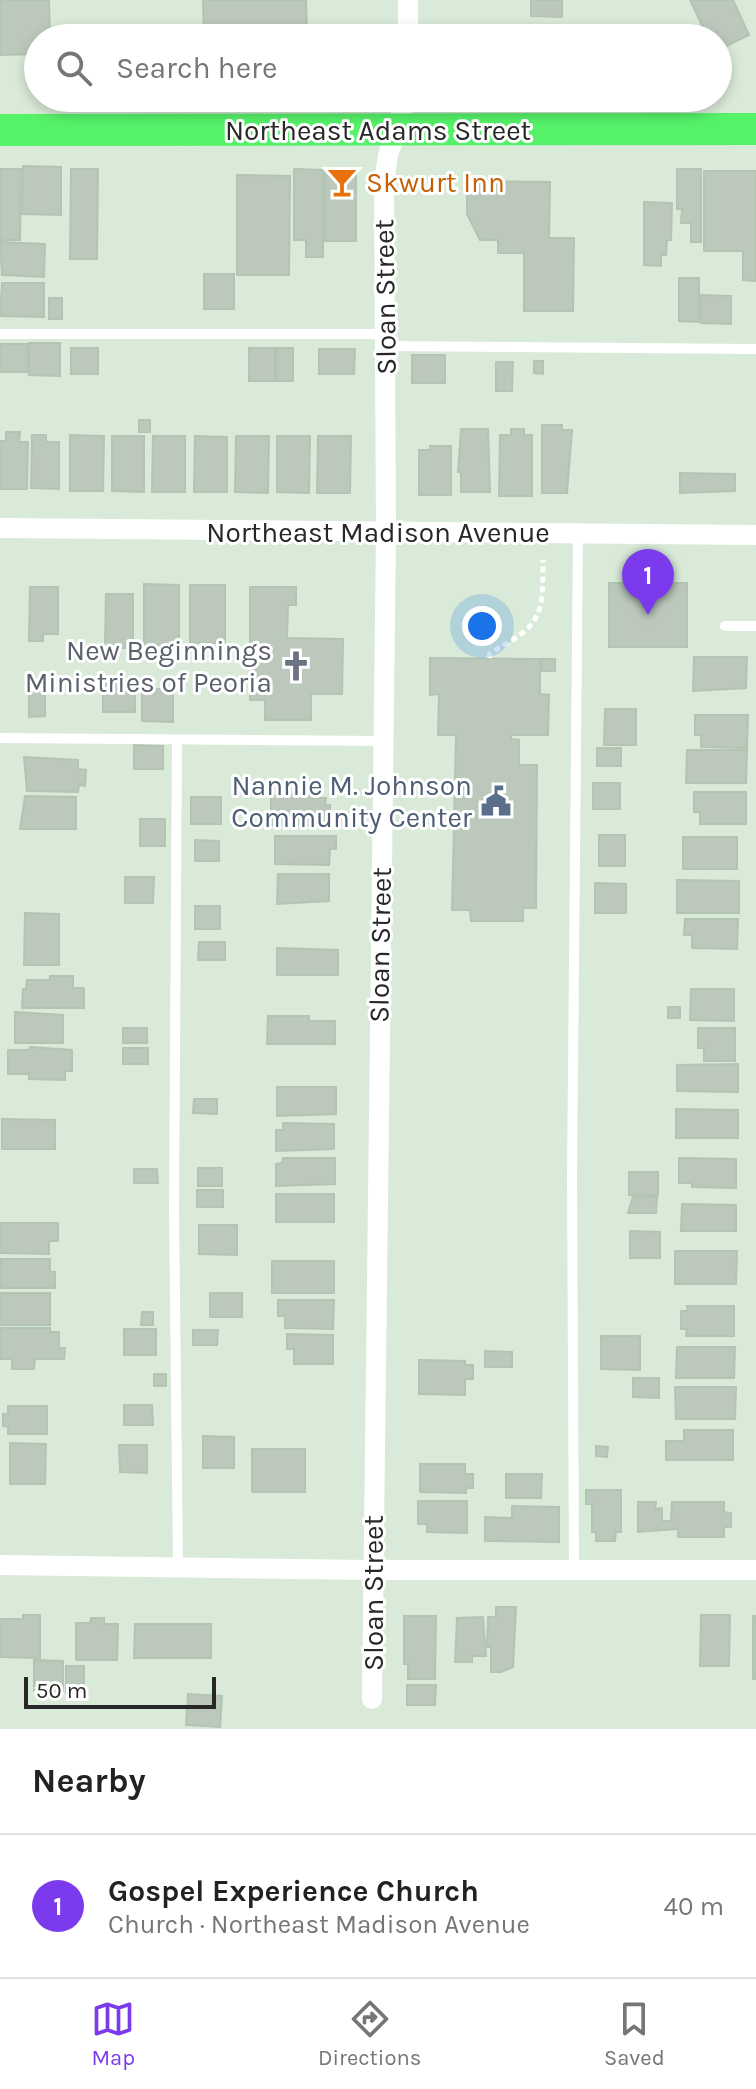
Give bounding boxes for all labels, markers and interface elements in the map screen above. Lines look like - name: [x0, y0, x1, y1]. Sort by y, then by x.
- search box: [24, 24, 732, 112]
- icon: search: [52, 46, 96, 90]
- text: Search here: [116, 50, 277, 86]
- street label: Northeast Adams Street: [225, 114, 531, 147]
- bar icon: Skwurt Inn: [325, 165, 359, 199]
- place label: Skwurt Inn: [366, 166, 505, 199]
- street label: Sloan Street: [367, 219, 403, 375]
- street label: Northeast Madison Avenue: [206, 516, 550, 549]
- pin: 1: [622, 549, 674, 615]
- your location: [462, 606, 502, 646]
- place label: New Beginnings Ministries of Peoria: [25, 634, 272, 699]
- church icon: New Beginnings Ministries of Peoria: [279, 649, 313, 683]
- place label: Nannie M. Johnson Community Center: [231, 769, 473, 834]
- public building icon: Nannie M. Johnson Community Center: [479, 784, 513, 818]
- street label: Sloan Street: [362, 867, 398, 1023]
- street label: Sloan Street: [357, 1515, 390, 1671]
- scale bar: [24, 1673, 216, 1709]
- text: 50 m: [36, 1678, 87, 1704]
- text: Nearby: [32, 1761, 146, 1801]
- text: Gospel Experience Church: [108, 1873, 479, 1909]
- text: 1: [53, 1891, 63, 1922]
- text: 40 m: [664, 1891, 724, 1922]
- text: Church · Northeast Madison Avenue: [108, 1909, 530, 1940]
- tab: Map: [91, 1997, 135, 2071]
- tab: Directions: [318, 1997, 421, 2071]
- tab: Saved: [604, 1997, 665, 2071]

